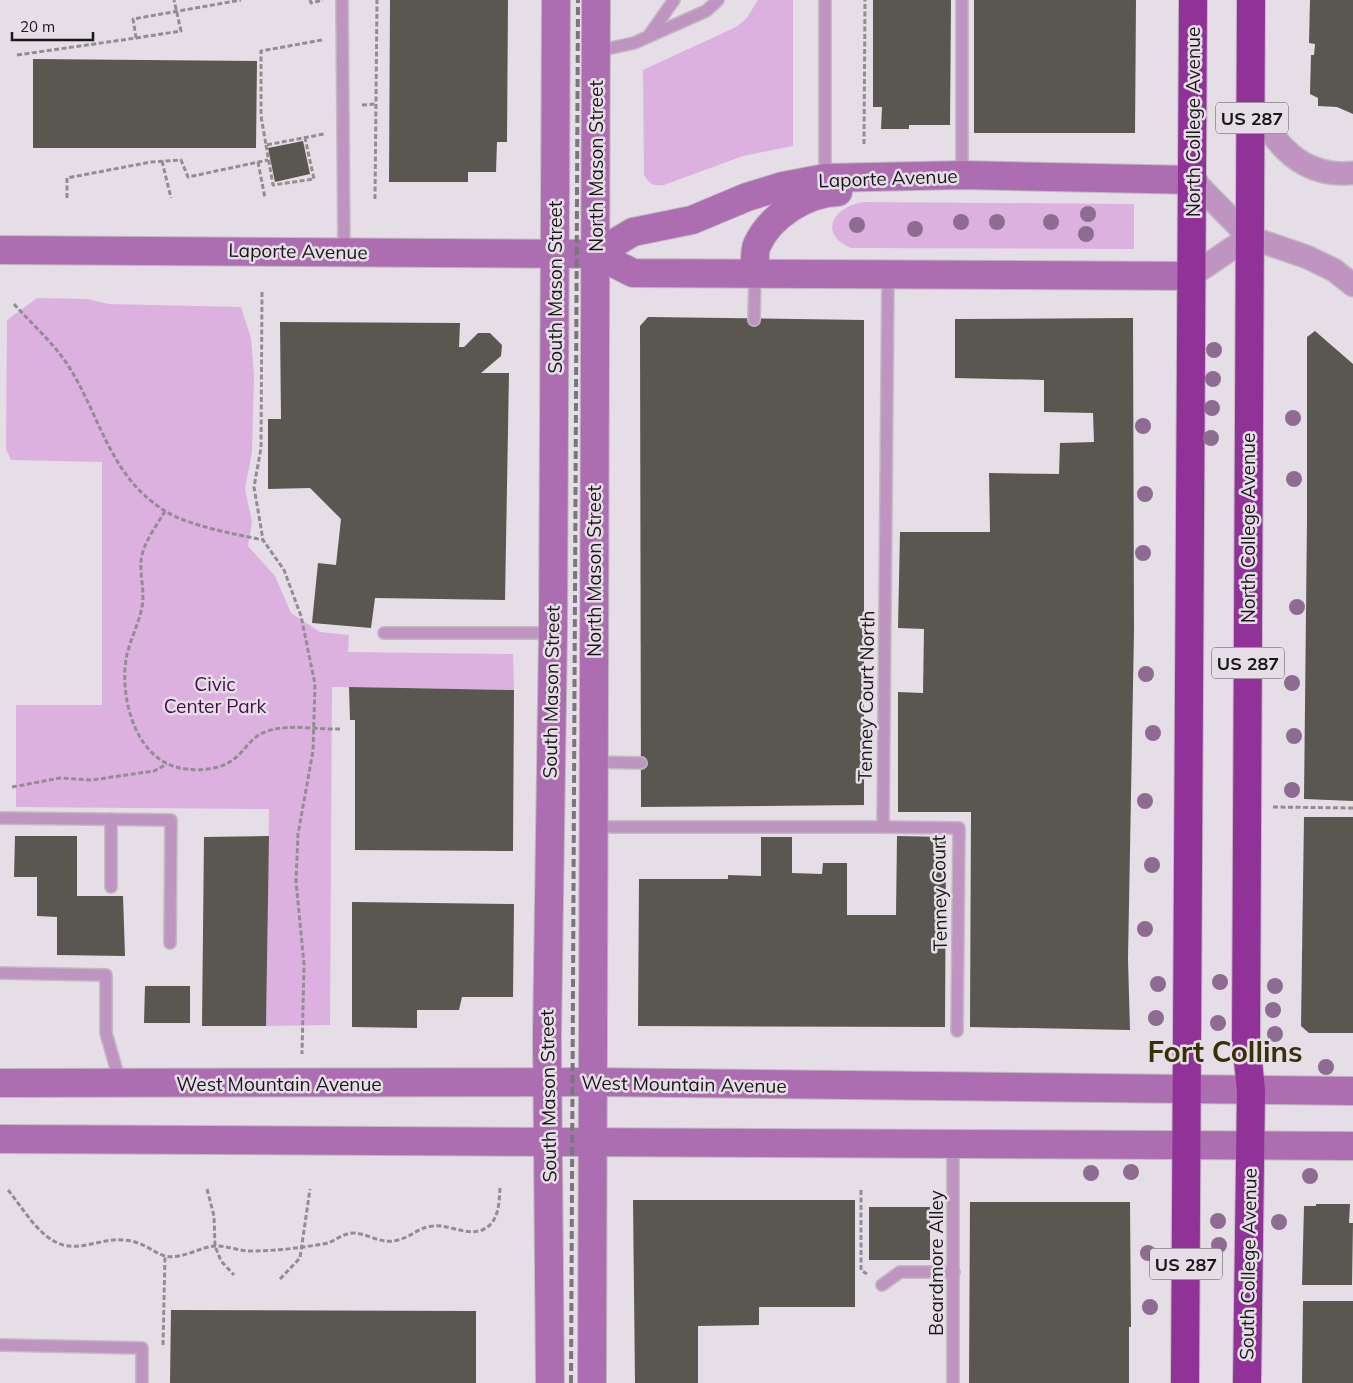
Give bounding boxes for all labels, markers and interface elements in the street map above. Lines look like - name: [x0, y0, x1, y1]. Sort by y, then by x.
- scale bar: [12, 10, 94, 42]
- text: 20 m: [20, 17, 55, 36]
- street label: North College Avenue: [1181, 27, 1205, 217]
- street label: North Mason Street: [584, 80, 608, 252]
- road number: US 287: [1216, 102, 1288, 134]
- street label: Laporte Avenue: [818, 164, 958, 192]
- street label: South Mason Street: [543, 200, 567, 374]
- street label: Laporte Avenue: [228, 238, 368, 264]
- street label: North College Avenue: [1236, 433, 1260, 623]
- street label: North Mason Street: [582, 485, 606, 657]
- street label: South Mason Street: [537, 605, 565, 779]
- street label: Tenney Court North: [853, 610, 879, 782]
- road number: US 287: [1212, 648, 1284, 678]
- park label: Civic Center Park: [164, 672, 266, 718]
- street label: Tenney Court: [926, 834, 952, 951]
- street label: South Mason Street: [534, 1009, 562, 1183]
- district label: Fort Collins: [1147, 1033, 1303, 1069]
- street label: West Mountain Avenue: [581, 1070, 787, 1098]
- street label: West Mountain Avenue: [176, 1072, 382, 1096]
- street label: South College Avenue: [1234, 1168, 1262, 1360]
- street label: Beardmore Alley: [924, 1190, 948, 1336]
- road number: US 287: [1150, 1248, 1222, 1280]

